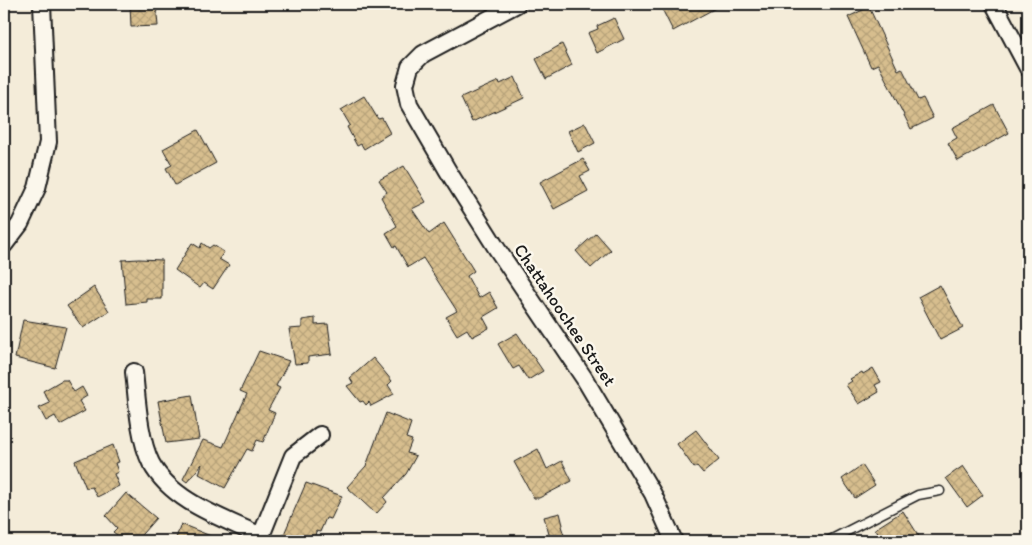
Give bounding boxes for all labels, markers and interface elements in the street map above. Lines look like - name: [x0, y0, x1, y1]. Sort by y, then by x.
- street label: Chattahoochee Street: [509, 240, 621, 391]

